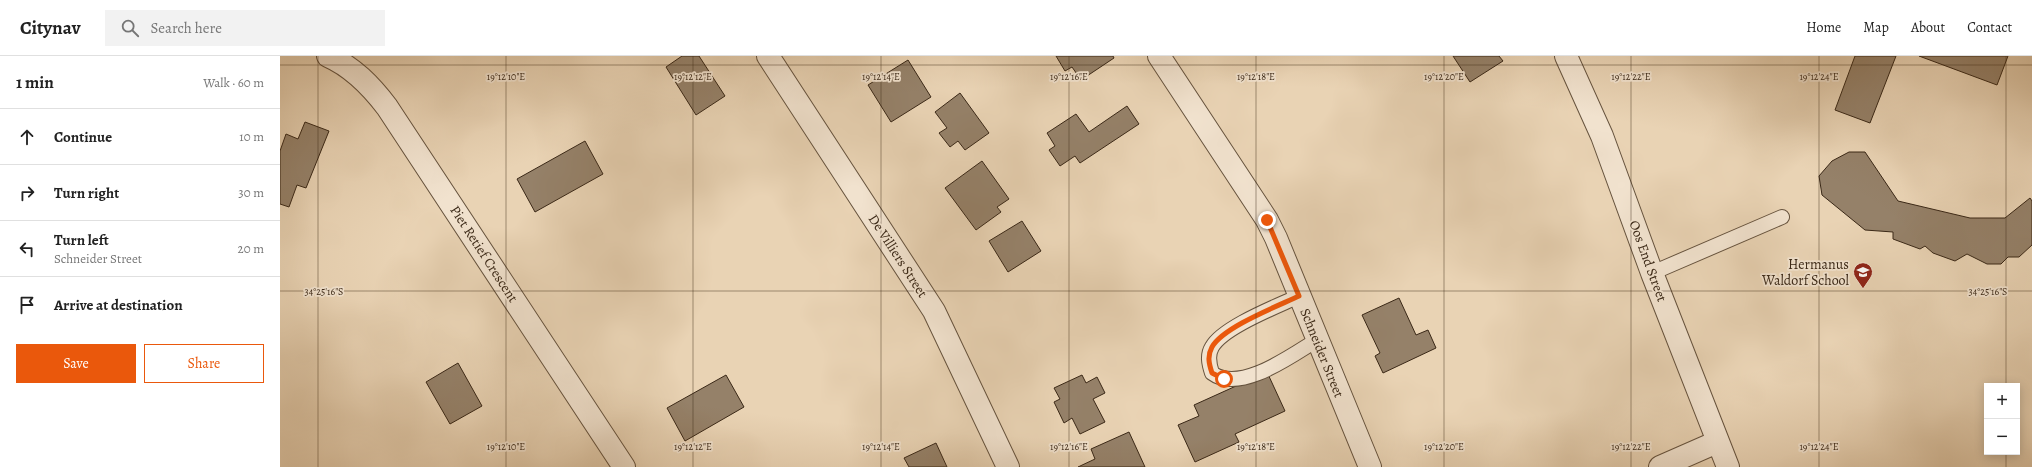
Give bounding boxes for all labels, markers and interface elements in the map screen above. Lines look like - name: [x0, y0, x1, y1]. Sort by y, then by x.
- search box: [105, 10, 385, 46]
- text: Citynav: [20, 15, 81, 41]
- icon: search: [119, 17, 141, 39]
- text: Search here: [151, 18, 222, 38]
- text: Home: [1806, 18, 1841, 37]
- text: Map: [1863, 18, 1889, 37]
- text: About: [1911, 18, 1945, 37]
- text: Contact: [1967, 18, 2012, 37]
- text: 19°12'10"E: [487, 70, 525, 83]
- text: 19°12'12"E: [674, 70, 712, 83]
- text: 19°12'14"E: [862, 70, 900, 83]
- text: 19°12'16"E: [1050, 70, 1088, 83]
- text: 19°12'18"E: [1237, 70, 1275, 83]
- text: 19°12'20"E: [1424, 70, 1464, 83]
- text: 19°12'22"E: [1611, 70, 1651, 83]
- text: 19°12'24"E: [1799, 70, 1839, 83]
- text: 1 min: [16, 71, 54, 94]
- text: Walk · 60 m: [203, 74, 264, 91]
- icon: ahead: [16, 126, 38, 148]
- text: Continue: [54, 127, 112, 147]
- text: 10 m: [239, 128, 264, 145]
- icon: right: [16, 182, 38, 204]
- text: Turn right: [54, 183, 119, 203]
- text: 30 m: [238, 184, 264, 201]
- street label: Piet Retief Crescent: [446, 202, 523, 306]
- street label: De Villiers Street: [864, 211, 932, 302]
- route end: [1258, 211, 1276, 229]
- street label: Oos End Street: [1624, 218, 1672, 305]
- text: Turn left: [54, 230, 109, 250]
- icon: left: [16, 238, 38, 260]
- text: 20 m: [238, 240, 264, 257]
- text: Schneider Street: [54, 250, 142, 267]
- place label: Hermanus Waldorf School: [1761, 255, 1850, 290]
- school or university icon: Hermanus Waldorf School: [1852, 261, 1874, 289]
- text: 34°25'16"S: [305, 285, 343, 298]
- text: 34°25'16"S: [1969, 285, 2007, 298]
- icon: arrive: [16, 294, 38, 316]
- text: Arrive at destination: [54, 295, 183, 315]
- street label: Schneider Street: [1295, 305, 1349, 401]
- button: Save: [16, 344, 136, 383]
- button: Share: [144, 344, 264, 383]
- route start: [1215, 370, 1233, 388]
- map controls: [1984, 383, 2020, 455]
- button: +: [1984, 383, 2020, 419]
- button: −: [1984, 419, 2020, 455]
- text: 19°12'10"E: [487, 440, 525, 453]
- text: 19°12'12"E: [674, 440, 712, 453]
- text: 19°12'14"E: [862, 440, 900, 453]
- text: 19°12'16"E: [1050, 440, 1088, 453]
- text: 19°12'18"E: [1237, 440, 1275, 453]
- text: 19°12'20"E: [1424, 440, 1464, 453]
- text: 19°12'22"E: [1611, 440, 1651, 453]
- text: 19°12'24"E: [1799, 440, 1839, 453]

